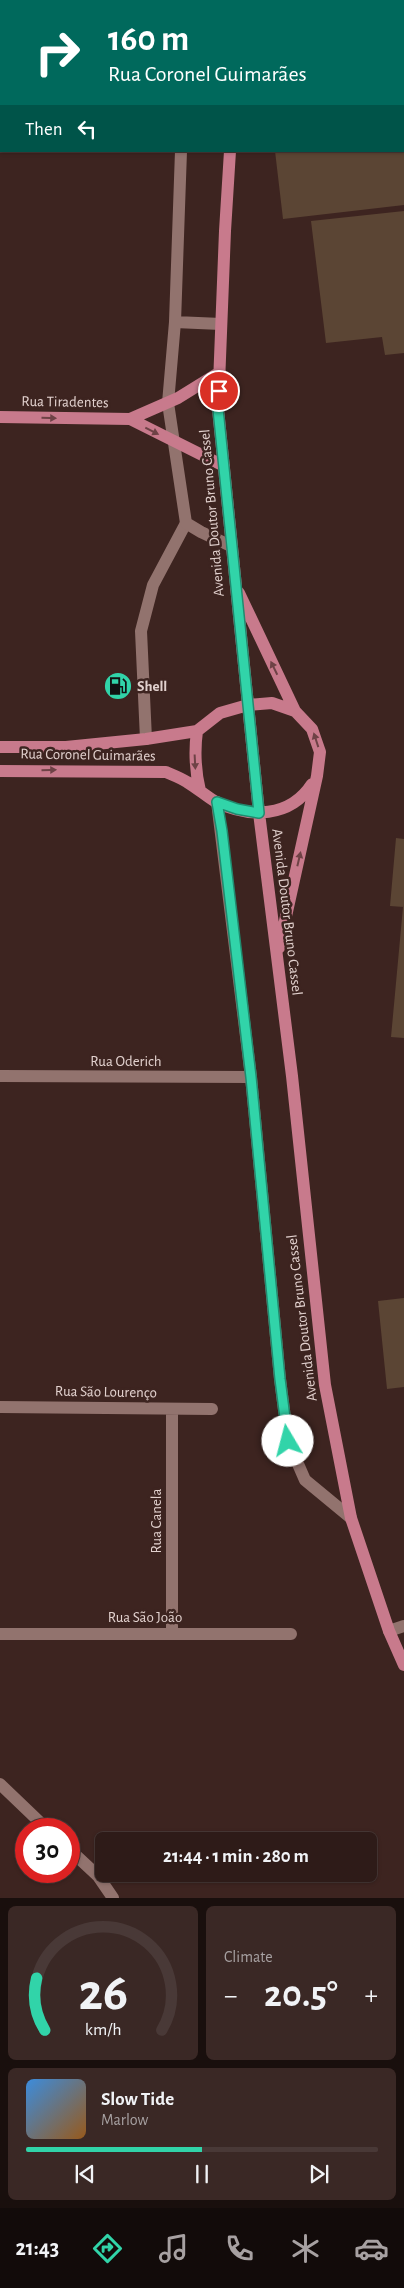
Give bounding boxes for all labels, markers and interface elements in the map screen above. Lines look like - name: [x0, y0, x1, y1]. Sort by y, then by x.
- icon: right: [25, 20, 90, 85]
- text: 160 m: [108, 22, 189, 57]
- text: Rua Coronel Guimarães: [108, 63, 307, 85]
- icon: left: [73, 115, 101, 143]
- text: Then: [25, 120, 63, 139]
- pin: [198, 370, 240, 412]
- icon: arrive: [205, 377, 233, 405]
- street label: Rua Tiradentes: [21, 394, 109, 410]
- one-way arrow: [41, 414, 57, 422]
- one-way arrow: [145, 427, 160, 435]
- street label: Avenida Doutor Bruno Cassel: [197, 429, 227, 597]
- one-way arrow: [270, 660, 278, 675]
- fuel station icon: Shell: [103, 671, 133, 701]
- place label: Shell: [137, 679, 167, 694]
- one-way arrow: [312, 733, 319, 748]
- street label: Rua Coronel Guimarães: [20, 746, 156, 764]
- one-way arrow: [191, 754, 199, 770]
- one-way arrow: [41, 766, 57, 774]
- street label: Avenida Doutor Bruno Cassel: [269, 828, 305, 996]
- one-way arrow: [295, 851, 303, 866]
- street label: Rua Oderich: [90, 1054, 162, 1069]
- street label: Avenida Doutor Bruno Cassel: [284, 1234, 320, 1402]
- street label: Rua São Lourenço: [55, 1384, 157, 1400]
- position arrow: [261, 1414, 313, 1466]
- street label: Rua Canela: [149, 1488, 164, 1553]
- street label: Rua São João: [108, 1610, 182, 1625]
- speed limit sign: 30: [15, 1818, 80, 1883]
- text: 21:44 · 1 min · 280 m: [163, 1847, 309, 1866]
- text: Climate: [224, 1949, 273, 1965]
- text: 26: [78, 1967, 128, 2019]
- text: 20.5°: [264, 1976, 338, 2014]
- text: −: [224, 1982, 237, 2010]
- text: +: [365, 1982, 378, 2010]
- text: km/h: [85, 2021, 121, 2039]
- text: Slow Tide: [101, 2090, 174, 2109]
- text: Marlow: [101, 2112, 148, 2128]
- icon: previous: [71, 2160, 99, 2188]
- icon: pause: [188, 2160, 216, 2188]
- icon: next: [305, 2160, 333, 2188]
- icon: directions: [90, 2231, 125, 2266]
- icon: music: [156, 2231, 191, 2266]
- icon: phone: [222, 2231, 257, 2266]
- icon: climate: [288, 2231, 323, 2266]
- icon: car: [354, 2231, 389, 2266]
- text: 21:43: [15, 2237, 59, 2259]

